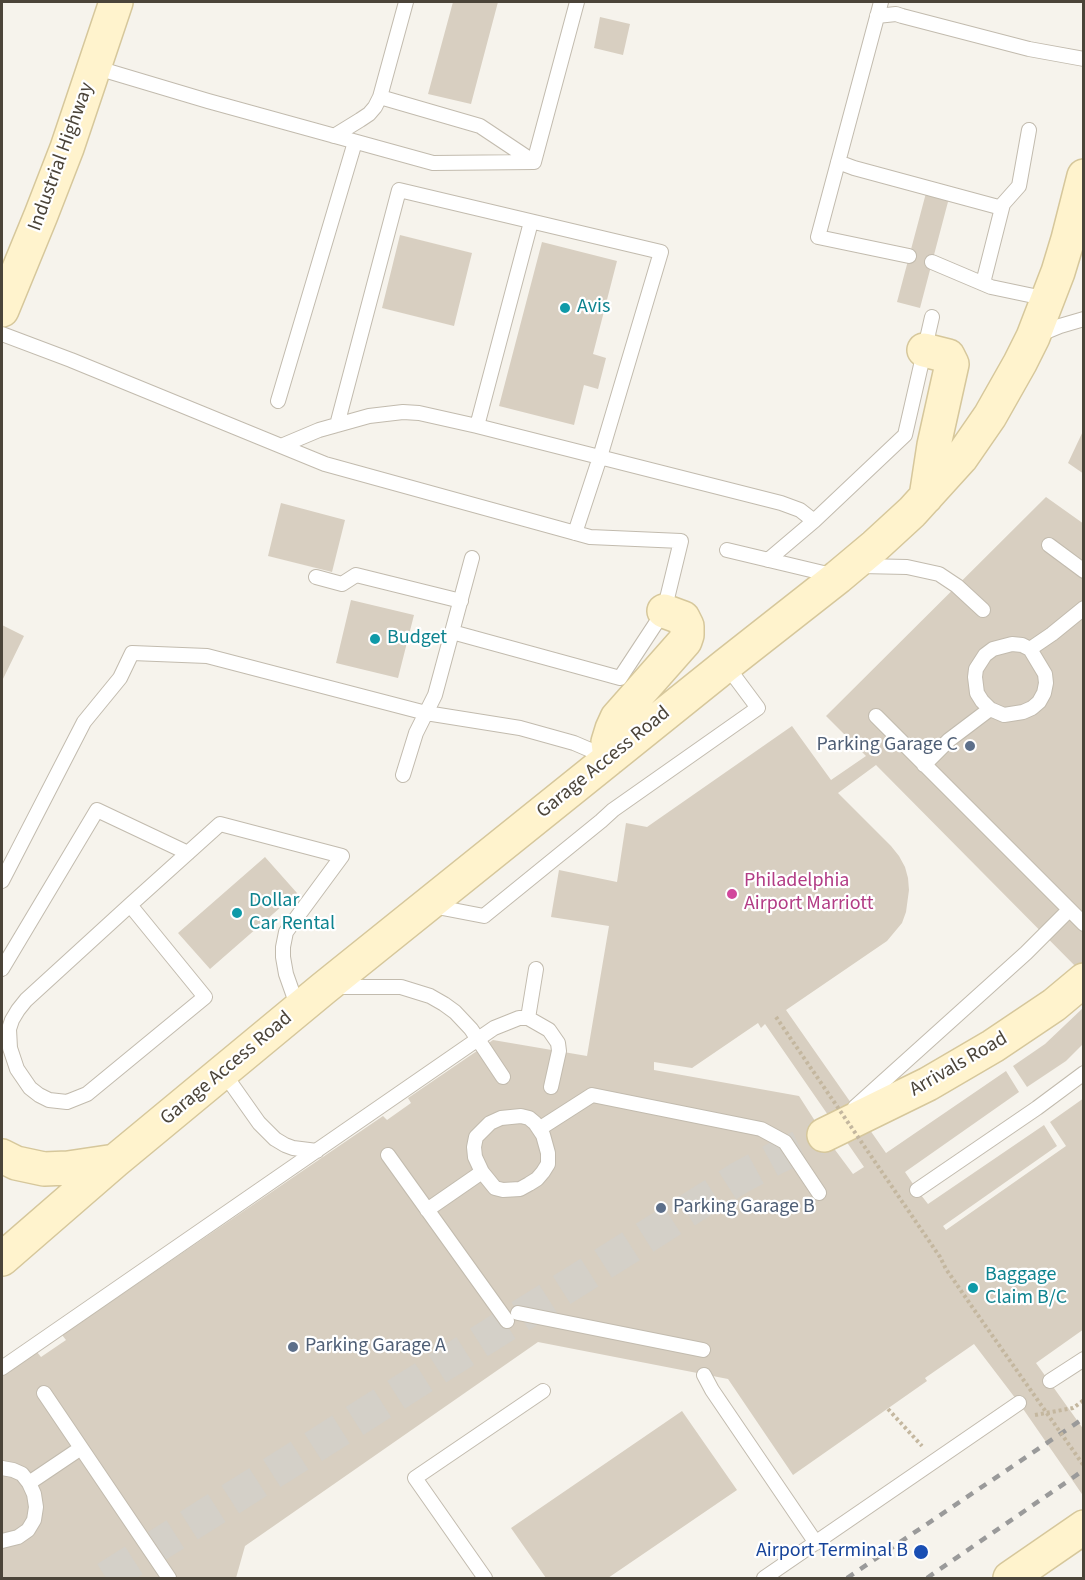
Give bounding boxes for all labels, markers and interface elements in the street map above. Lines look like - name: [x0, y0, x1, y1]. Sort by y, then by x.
- street label: Industrial Highway: [24, 79, 100, 235]
- place label: Avis: [577, 296, 610, 320]
- marker: Avis: [558, 301, 572, 315]
- place label: Budget: [387, 627, 447, 651]
- marker: Budget: [368, 632, 382, 646]
- street label: Garage Access Road: [533, 702, 675, 824]
- place label: Parking Garage C: [817, 734, 958, 758]
- marker: Parking Garage C: [963, 739, 977, 753]
- place label: Philadelphia Airport Marriott: [744, 870, 873, 917]
- marker: Philadelphia Airport Marriott: [725, 887, 739, 901]
- place label: Dollar Car Rental: [249, 890, 335, 937]
- marker: Dollar Car Rental: [230, 906, 244, 920]
- street label: Garage Access Road: [156, 1007, 298, 1131]
- street label: Arrivals Road: [906, 1027, 1012, 1103]
- place label: Parking Garage B: [673, 1196, 815, 1220]
- marker: Parking Garage B: [654, 1201, 668, 1215]
- place label: Baggage Claim B/C: [985, 1264, 1067, 1311]
- marker: Baggage Claim B/C: [966, 1281, 980, 1295]
- place label: Parking Garage A: [305, 1335, 446, 1359]
- marker: Parking Garage A: [286, 1340, 300, 1354]
- place label: Airport Terminal B: [756, 1540, 908, 1564]
- marker: Airport Terminal B: [912, 1543, 930, 1561]

